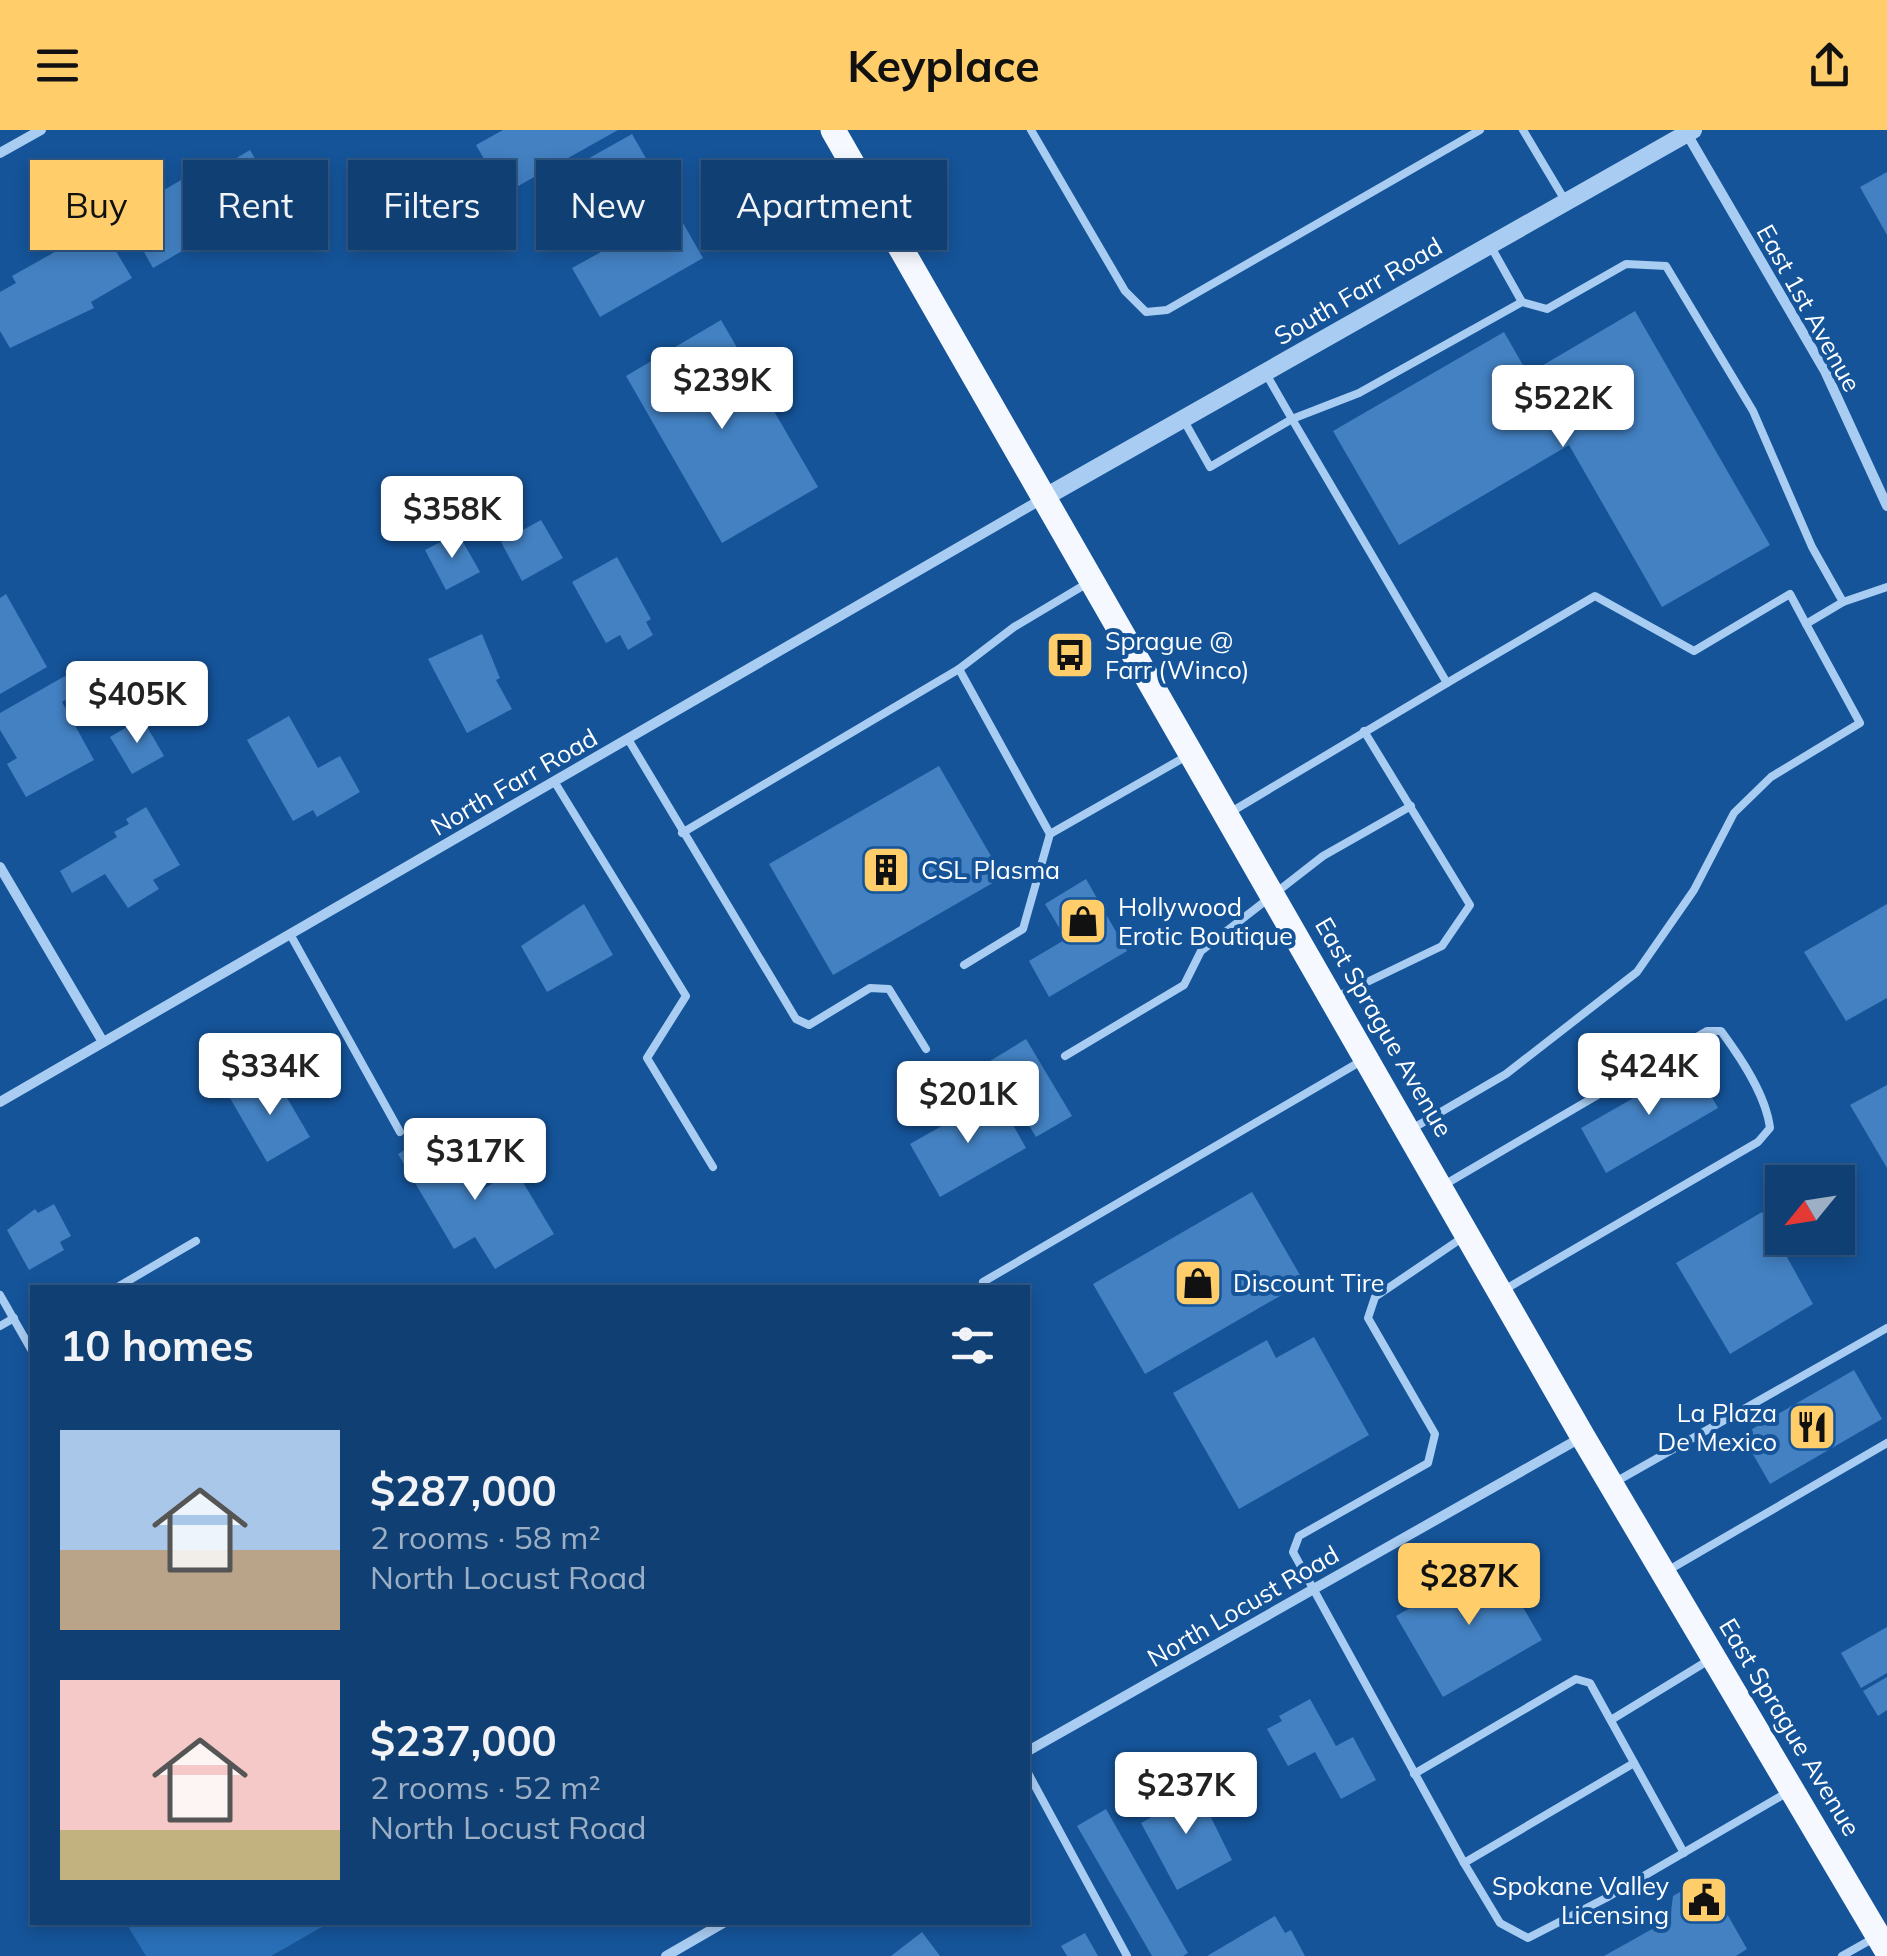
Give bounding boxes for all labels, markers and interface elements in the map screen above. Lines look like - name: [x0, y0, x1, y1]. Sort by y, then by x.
- text: Keyplace: [847, 37, 1040, 93]
- icon: menu: [30, 38, 85, 93]
- icon: share: [1802, 38, 1857, 93]
- chip: Buy: [30, 160, 163, 250]
- chip: Rent: [183, 160, 328, 250]
- chip: Filters: [348, 160, 516, 250]
- chip: New: [536, 160, 681, 250]
- chip: Apartment: [701, 160, 947, 250]
- street label: East 1st Avenue: [1751, 219, 1868, 397]
- street label: South Farr Road: [1268, 230, 1447, 351]
- pin: $239K: [652, 347, 792, 432]
- text: $239K: [673, 359, 771, 399]
- pin: $522K: [1493, 365, 1633, 450]
- text: $522K: [1514, 377, 1612, 417]
- pin: $358K: [382, 476, 522, 561]
- text: $358K: [403, 488, 501, 528]
- place label: Sprague @ Farr (Winco): [1105, 625, 1249, 685]
- bus stop icon: Sprague @ Farr (Winco): [1044, 629, 1096, 681]
- pin: $405K: [67, 661, 207, 746]
- text: $405K: [88, 673, 186, 713]
- street label: North Farr Road: [425, 721, 603, 842]
- building icon: CSL Plasma: [860, 844, 912, 896]
- place label: CSL Plasma: [921, 854, 1060, 885]
- place label: Hollywood Erotic Boutique: [1118, 891, 1293, 951]
- shop icon: Hollywood Erotic Boutique: [1057, 895, 1109, 947]
- street label: East Sprague Avenue: [1309, 911, 1460, 1142]
- pin: $334K: [200, 1033, 340, 1118]
- pin: $424K: [1579, 1033, 1719, 1118]
- text: $334K: [221, 1045, 319, 1085]
- text: $424K: [1600, 1045, 1698, 1085]
- pin: $201K: [898, 1061, 1038, 1146]
- text: $201K: [919, 1073, 1017, 1113]
- pin: $317K: [405, 1118, 545, 1203]
- text: $317K: [426, 1130, 524, 1170]
- north arrow: [1765, 1165, 1855, 1255]
- map controls: [1765, 1165, 1855, 1255]
- shop icon: Discount Tire: [1172, 1257, 1224, 1309]
- place label: Discount Tire: [1233, 1267, 1384, 1298]
- icon: filters: [945, 1318, 1000, 1373]
- text: 10 homes: [60, 1319, 254, 1372]
- place label: La Plaza De Mexico: [1658, 1397, 1777, 1457]
- restaurant icon: La Plaza De Mexico: [1786, 1401, 1838, 1453]
- text: $287,000: [370, 1464, 557, 1517]
- icon: home: [140, 1470, 260, 1590]
- text: 2 rooms · 58 m²: [370, 1517, 601, 1557]
- street label: North Locust Road: [1141, 1538, 1344, 1673]
- pin: $287K: [1399, 1543, 1539, 1628]
- text: $287K: [1420, 1555, 1518, 1595]
- text: North Locust Road: [370, 1557, 647, 1597]
- street label: East Sprague Avenue: [1713, 1612, 1868, 1841]
- text: $237,000: [370, 1714, 557, 1767]
- icon: home: [140, 1720, 260, 1840]
- pin: $237K: [1116, 1752, 1256, 1837]
- text: $237K: [1137, 1764, 1235, 1804]
- text: 2 rooms · 52 m²: [370, 1767, 601, 1807]
- text: North Locust Road: [370, 1807, 647, 1847]
- place label: Spokane Valley Licensing: [1492, 1870, 1669, 1930]
- public building icon: Spokane Valley Licensing: [1678, 1874, 1730, 1926]

